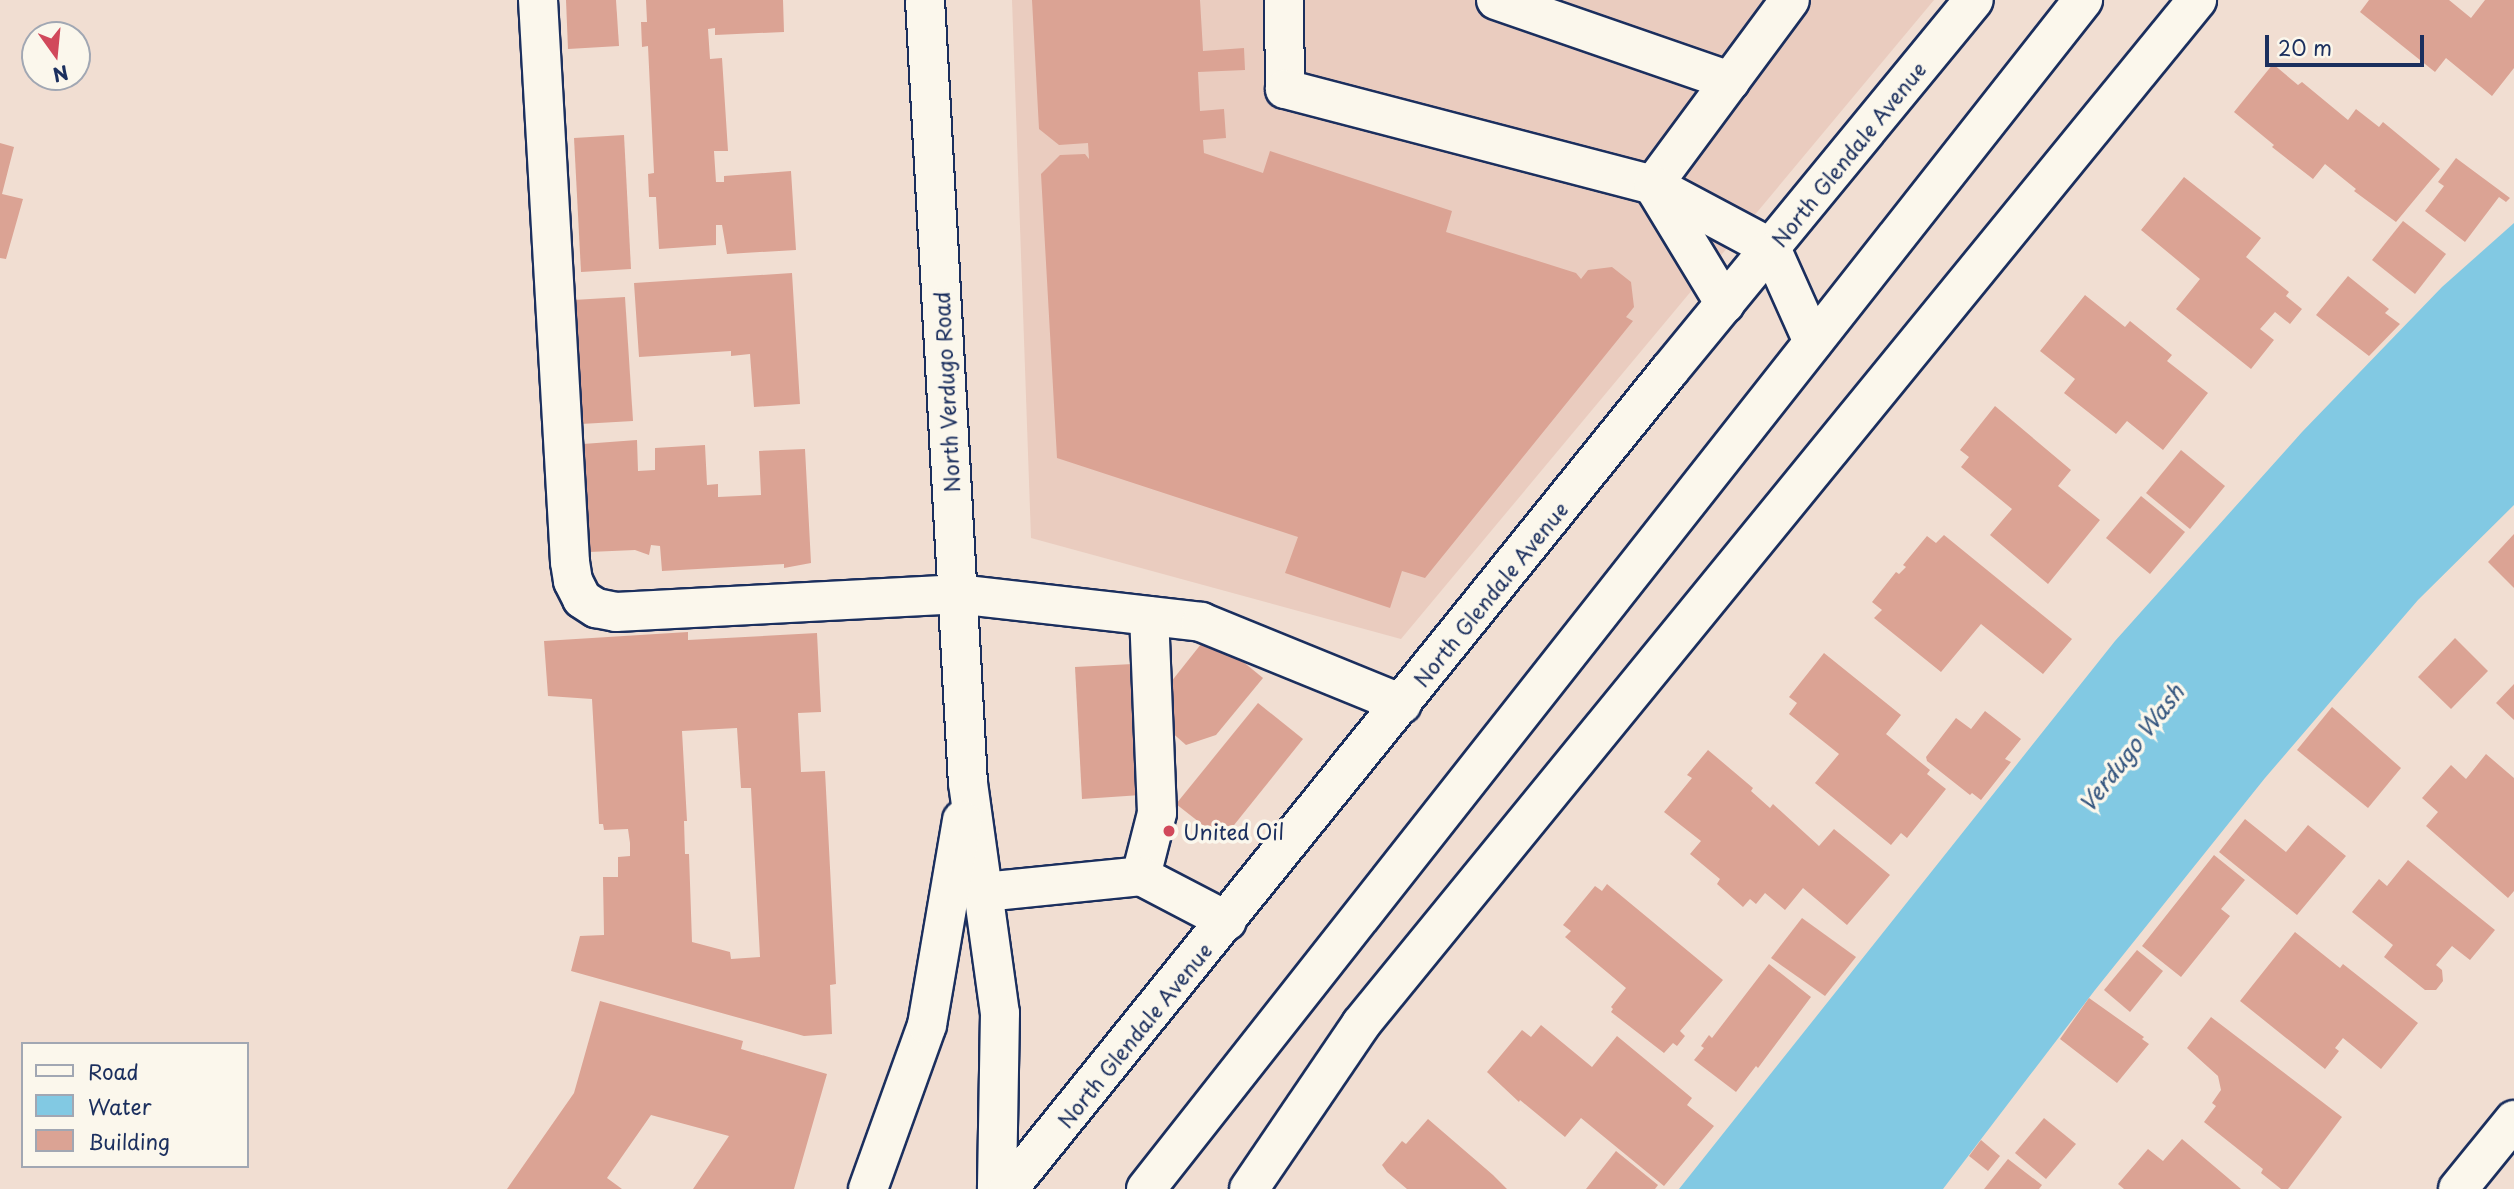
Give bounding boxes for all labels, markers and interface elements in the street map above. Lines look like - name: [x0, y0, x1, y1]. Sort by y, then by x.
- north arrow: [21, 21, 91, 91]
- scale bar: [2269, 21, 2428, 65]
- text: 20 m: [2278, 31, 2332, 63]
- street label: North Glendale Avenue: [1765, 56, 1931, 252]
- text: N: [50, 59, 72, 90]
- street label: North Verdugo Road: [928, 290, 964, 494]
- street label: North Glendale Avenue: [1407, 496, 1573, 692]
- water label: Verdugo Wash: [2072, 678, 2190, 818]
- place label: United Oil: [1183, 818, 1286, 844]
- marker: United Oil: [1161, 823, 1177, 839]
- street label: North Glendale Avenue: [1051, 937, 1217, 1133]
- legend: [21, 1042, 248, 1168]
- text: Road: [88, 1055, 139, 1087]
- text: Water: [88, 1090, 151, 1122]
- text: Building: [88, 1125, 170, 1157]

